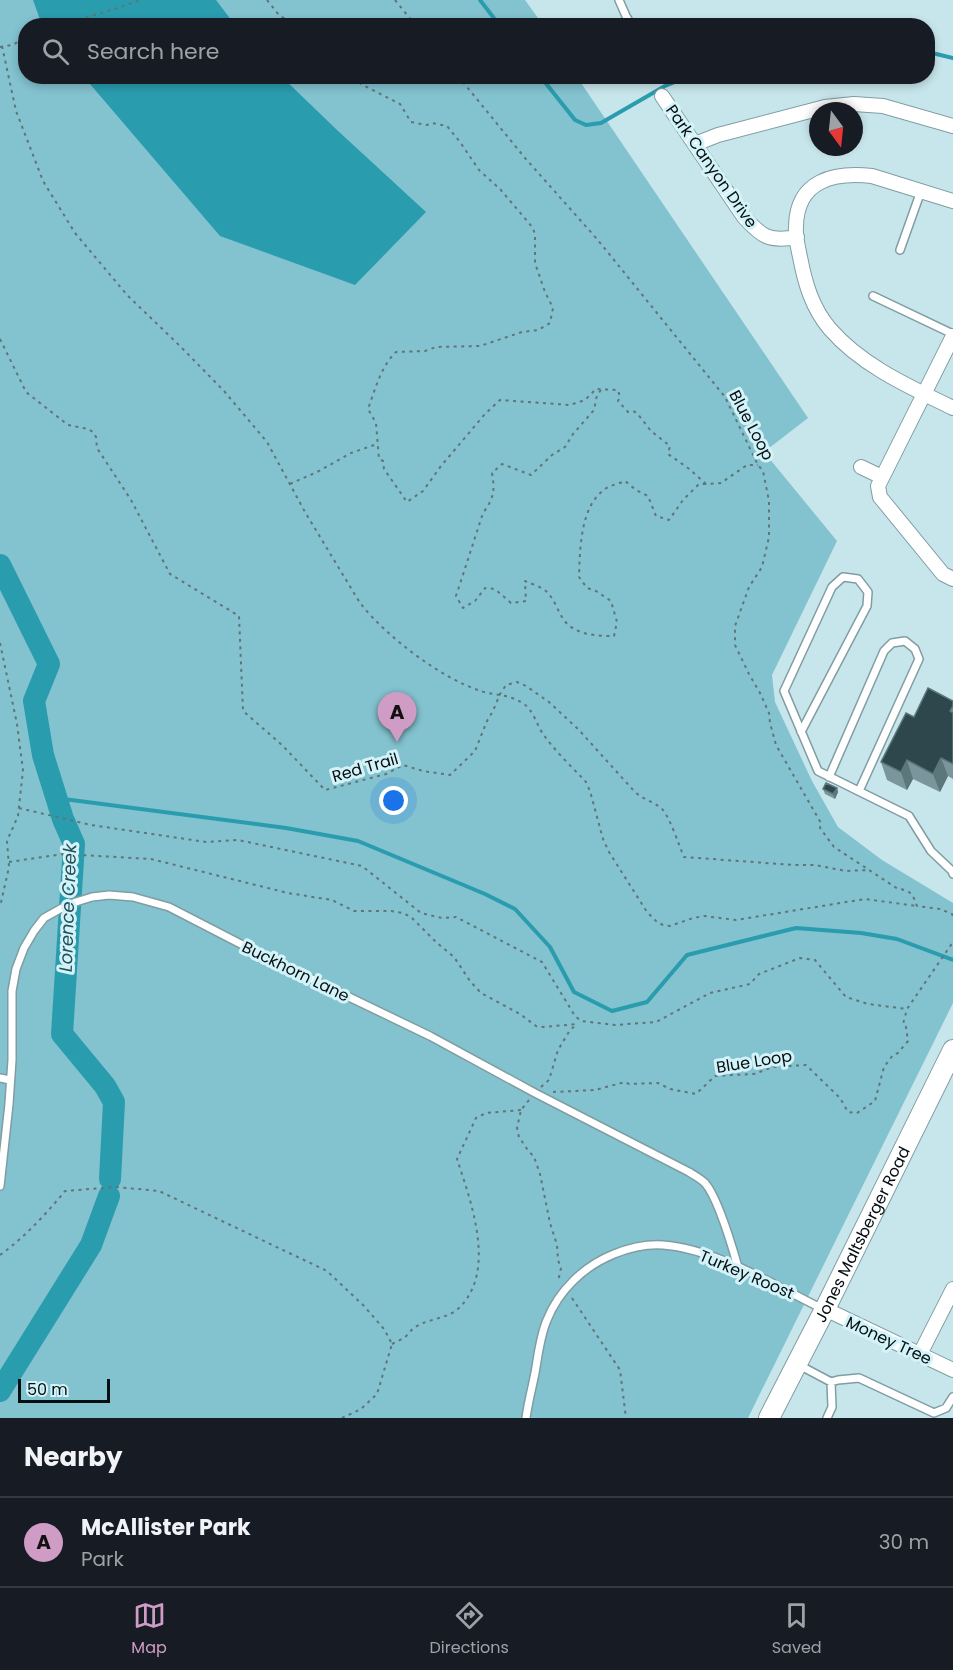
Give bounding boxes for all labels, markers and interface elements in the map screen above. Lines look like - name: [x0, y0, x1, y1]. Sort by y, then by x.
- search box: [18, 18, 935, 84]
- icon: search: [39, 35, 72, 68]
- text: Search here: [87, 36, 220, 67]
- street label: Park Canyon Drive: [660, 100, 763, 233]
- north arrow: [809, 102, 863, 156]
- street label: Blue Loop: [723, 386, 780, 465]
- pin: A: [378, 692, 416, 742]
- street label: Red Trail: [329, 747, 401, 788]
- your location: [379, 786, 408, 815]
- water label: Lorence Creek: [53, 843, 82, 973]
- street label: Buckhorn Lane: [238, 935, 353, 1007]
- street label: Blue Loop: [715, 1044, 794, 1079]
- street label: Jones Maltsberger Road: [809, 1143, 916, 1326]
- street label: Turkey Roost: [696, 1244, 798, 1305]
- street label: Money Tree: [842, 1311, 935, 1370]
- scale bar: [18, 1376, 110, 1404]
- text: 50 m: [27, 1378, 68, 1401]
- text: Nearby: [24, 1439, 122, 1475]
- text: McAllister Park: [81, 1512, 251, 1543]
- text: A: [36, 1528, 51, 1556]
- text: 30 m: [879, 1528, 929, 1556]
- text: Park: [81, 1545, 124, 1573]
- tab: Map: [131, 1599, 167, 1660]
- tab: Directions: [430, 1599, 509, 1660]
- tab: Saved: [772, 1599, 822, 1660]

